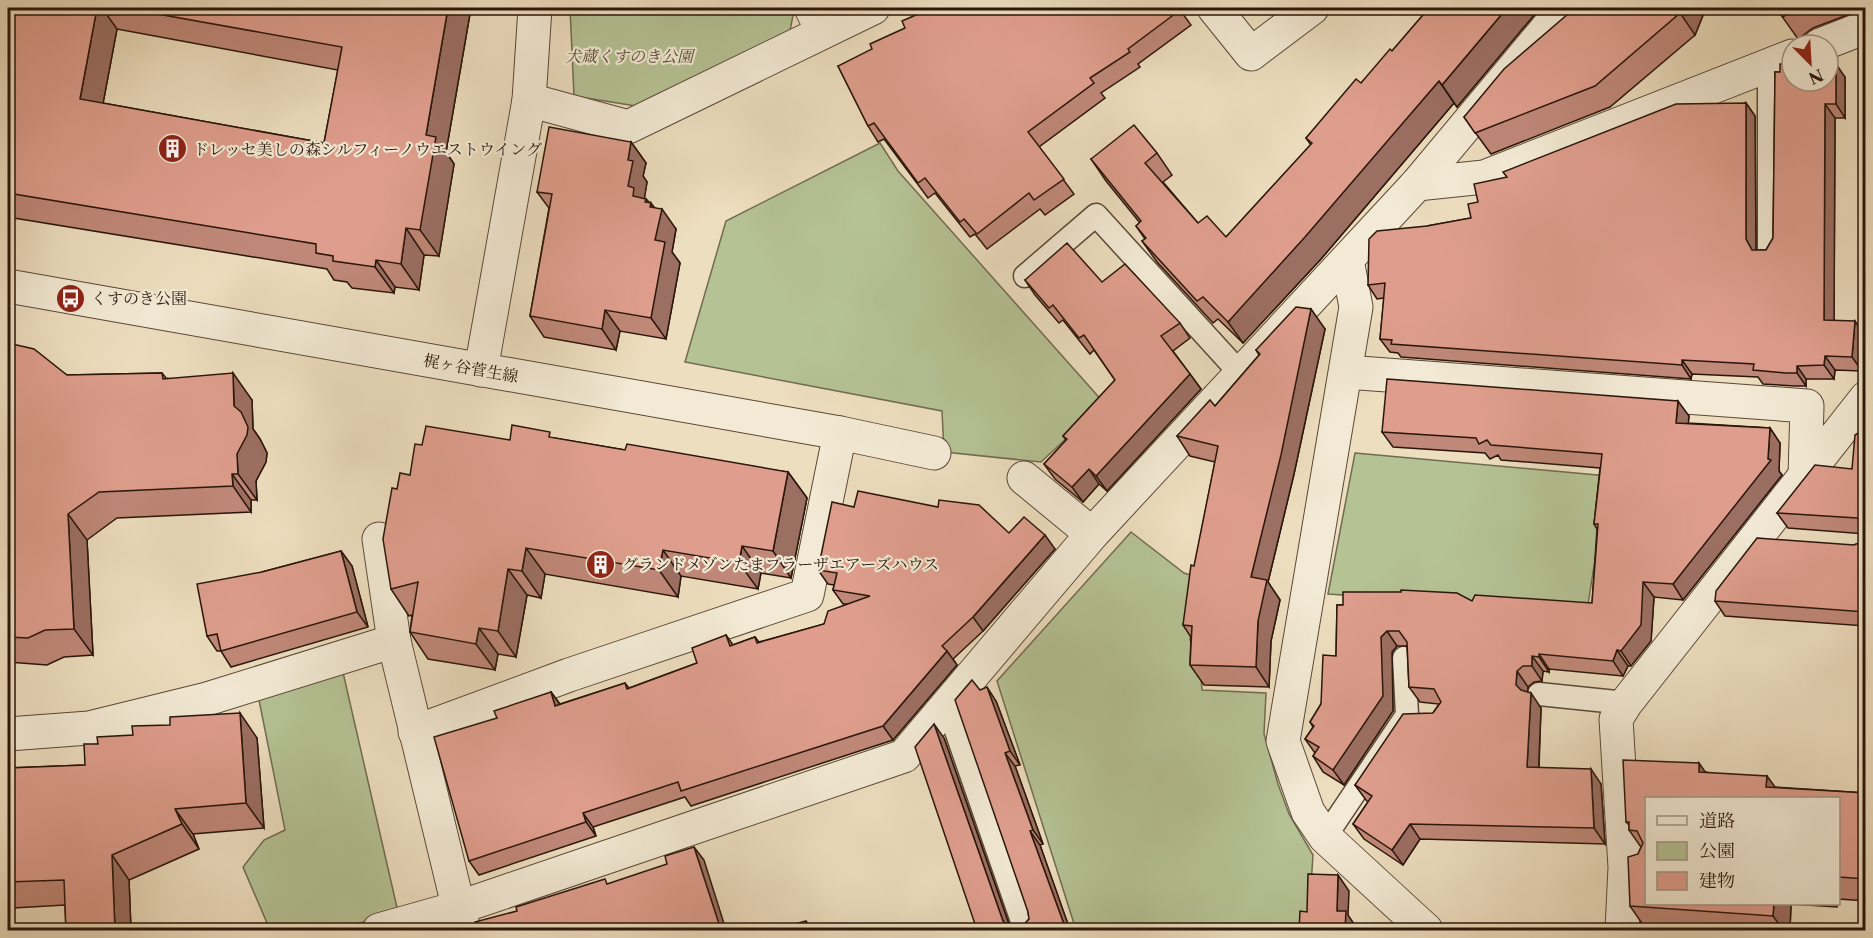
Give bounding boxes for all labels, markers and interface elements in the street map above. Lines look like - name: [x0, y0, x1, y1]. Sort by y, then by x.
- north arrow: [1780, 33, 1840, 93]
- park label: 犬蔵くすのき公園: [565, 46, 696, 66]
- text: N: [1806, 65, 1827, 89]
- building icon: ドレッセ美しの森シルフィーノウエストウイング: [156, 133, 188, 165]
- place label: ドレッセ美しの森シルフィーノウエストウイング: [193, 139, 542, 159]
- bus stop icon: くすのき公園: [54, 282, 86, 314]
- place label: くすのき公園: [91, 288, 187, 308]
- street label: 梶ヶ谷菅生線: [422, 350, 520, 386]
- building icon: グランドメゾンたまプラーザエアーズハウス: [585, 548, 617, 580]
- place label: グランドメゾンたまプラーザエアーズハウス: [622, 554, 939, 574]
- legend: [1645, 797, 1840, 905]
- text: 道路: [1699, 810, 1735, 832]
- text: 公園: [1699, 840, 1735, 862]
- text: 建物: [1699, 870, 1735, 892]

